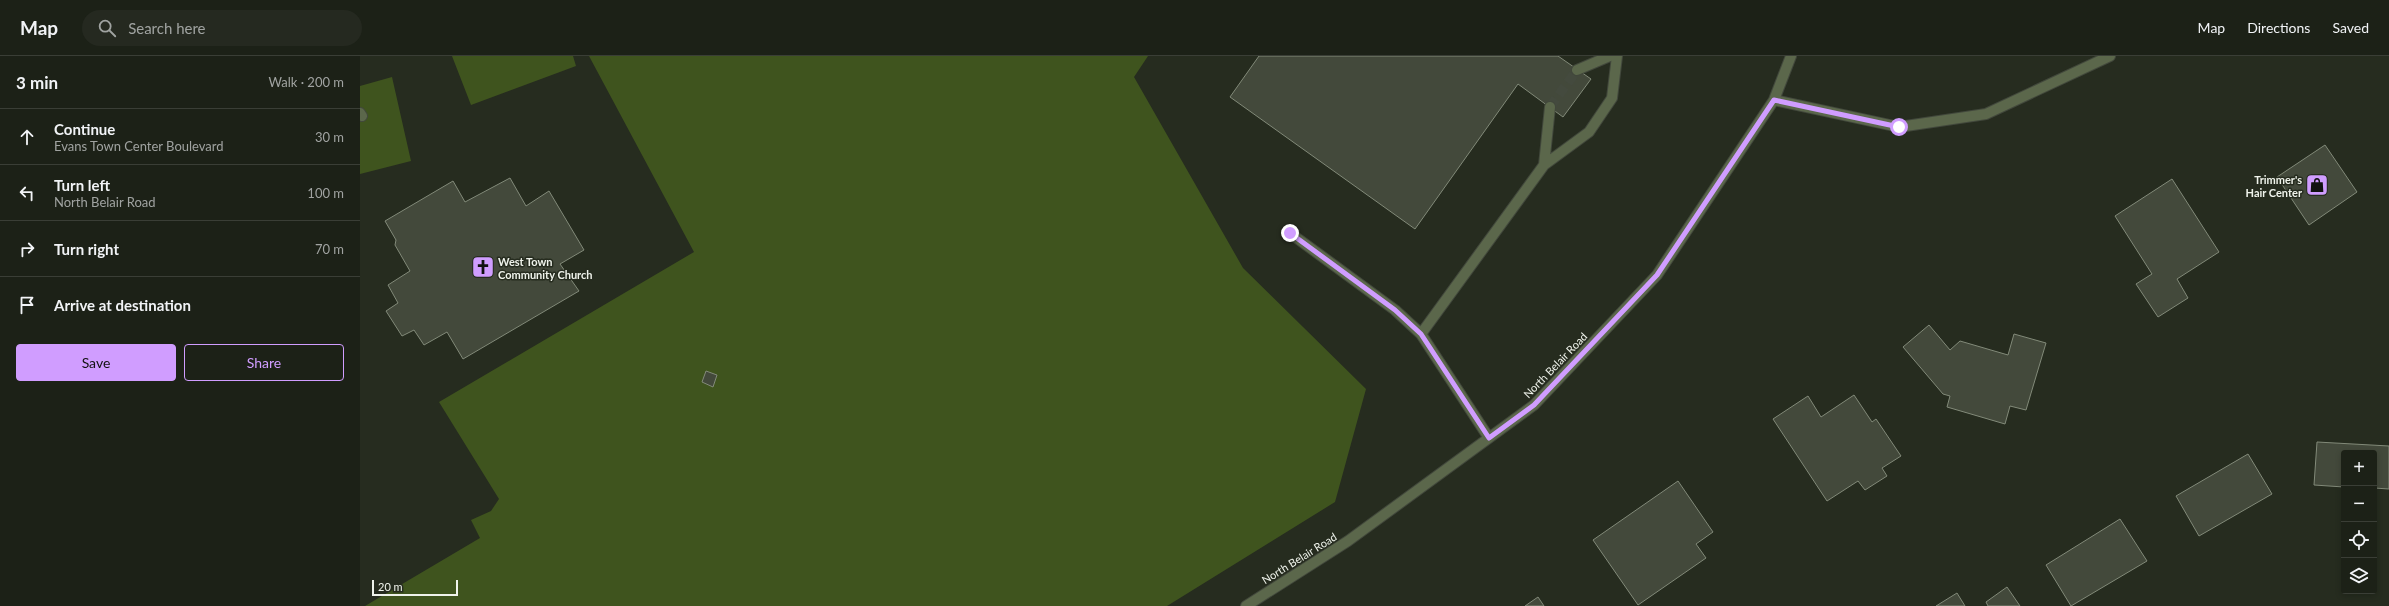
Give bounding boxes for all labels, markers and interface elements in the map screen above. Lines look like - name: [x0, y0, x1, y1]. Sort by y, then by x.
- search box: [82, 10, 362, 46]
- text: Map: [20, 16, 58, 39]
- icon: search: [96, 17, 118, 39]
- text: Search here: [128, 19, 206, 37]
- text: Map: [2198, 19, 2225, 36]
- text: Directions: [2247, 19, 2310, 36]
- text: Saved: [2332, 19, 2369, 36]
- text: 3 min: [16, 72, 58, 93]
- text: Walk · 200 m: [268, 74, 344, 90]
- route start: [1890, 118, 1908, 136]
- text: Continue: [54, 120, 115, 138]
- icon: ahead: [16, 126, 38, 148]
- text: 30 m: [315, 129, 344, 145]
- text: Evans Town Center Boulevard: [54, 138, 224, 154]
- shop icon: Trimmer's Hair Center: [2304, 172, 2330, 198]
- place label: Trimmer's Hair Center: [2246, 173, 2303, 199]
- text: Turn left: [54, 176, 110, 194]
- icon: left: [16, 182, 38, 204]
- text: 100 m: [307, 185, 344, 201]
- text: North Belair Road: [54, 194, 156, 210]
- route end: [1281, 224, 1299, 242]
- icon: right: [16, 238, 38, 260]
- text: Turn right: [54, 240, 119, 258]
- text: 70 m: [315, 241, 344, 257]
- church icon: West Town Community Church: [470, 254, 496, 280]
- place label: West Town Community Church: [498, 255, 593, 281]
- icon: arrive: [16, 294, 38, 316]
- text: Arrive at destination: [54, 296, 191, 314]
- street label: North Belair Road: [1520, 330, 1590, 400]
- button: Save: [16, 344, 176, 381]
- button: Share: [184, 344, 344, 381]
- map controls: [2341, 450, 2377, 594]
- button: +: [2341, 450, 2377, 486]
- button: −: [2341, 486, 2377, 522]
- button: locate: [2341, 522, 2377, 558]
- street label: North Belair Road: [1259, 530, 1339, 586]
- button: layers: [2341, 558, 2377, 594]
- scale bar: [372, 578, 458, 597]
- text: 20 m: [378, 580, 403, 593]

